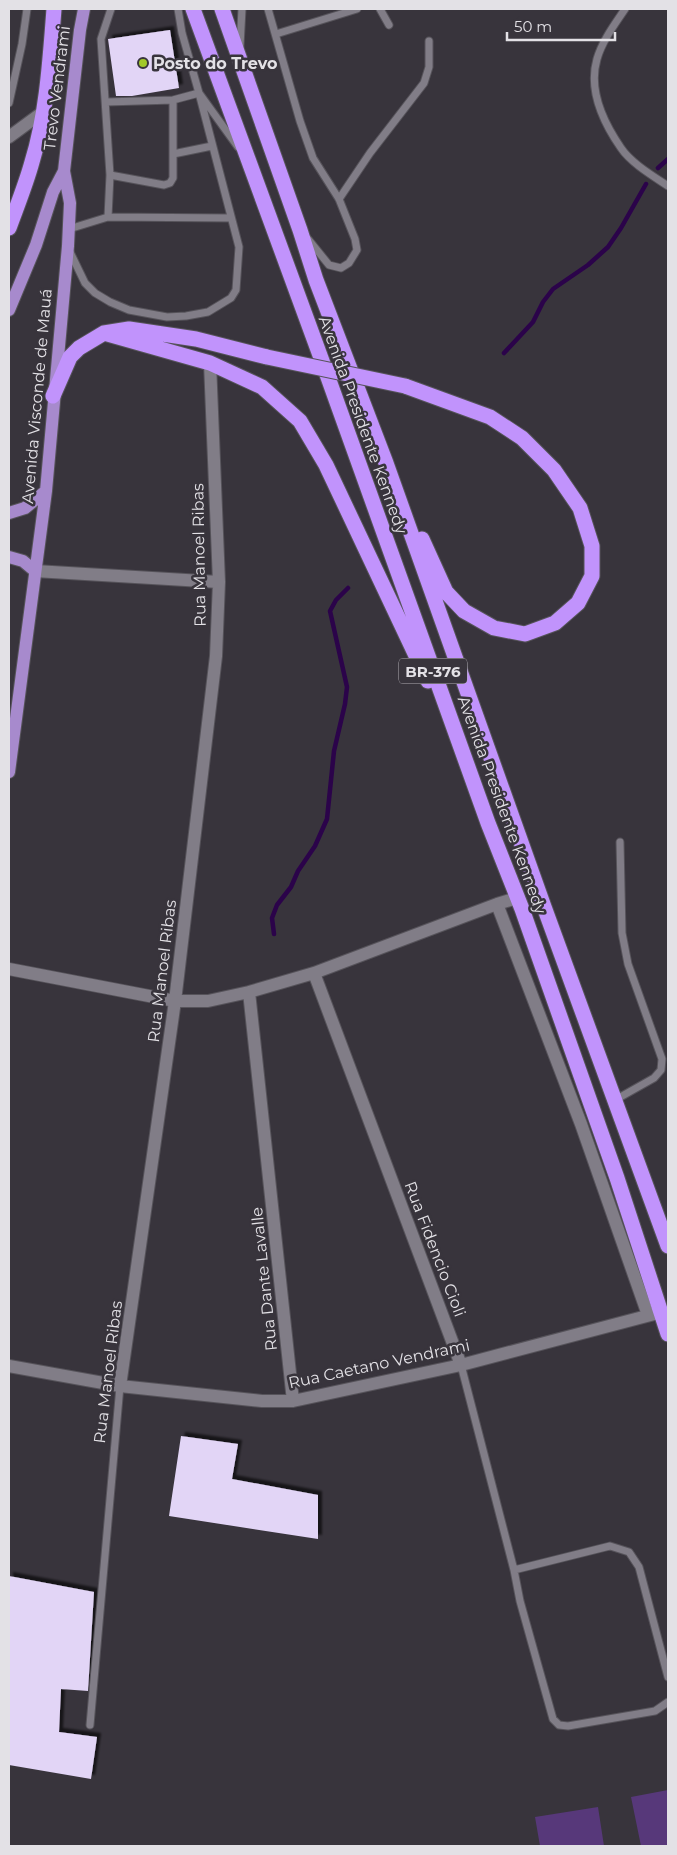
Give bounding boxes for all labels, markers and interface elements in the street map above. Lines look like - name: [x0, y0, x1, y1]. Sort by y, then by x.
- scale bar: [507, 10, 614, 42]
- text: 50 m: [514, 17, 552, 36]
- street label: Trevo Vendrami: [40, 25, 74, 151]
- place label: Posto do Trevo: [153, 54, 278, 73]
- marker: Posto do Trevo: [137, 57, 149, 69]
- street label: Avenida Visconde de Mauá: [18, 288, 56, 504]
- street label: Avenida Presidente Kennedy: [315, 313, 411, 537]
- street label: Rua Manoel Ribas: [188, 483, 210, 627]
- road number: BR-376: [399, 658, 467, 684]
- street label: Avenida Presidente Kennedy: [454, 693, 550, 917]
- street label: Rua Manoel Ribas: [144, 898, 180, 1043]
- street label: Rua Fidencio Cioli: [400, 1179, 470, 1319]
- street label: Rua Dante Lavalle: [247, 1206, 281, 1352]
- street label: Rua Manoel Ribas: [90, 1299, 126, 1444]
- street label: Rua Caetano Vendrami: [287, 1335, 471, 1393]

